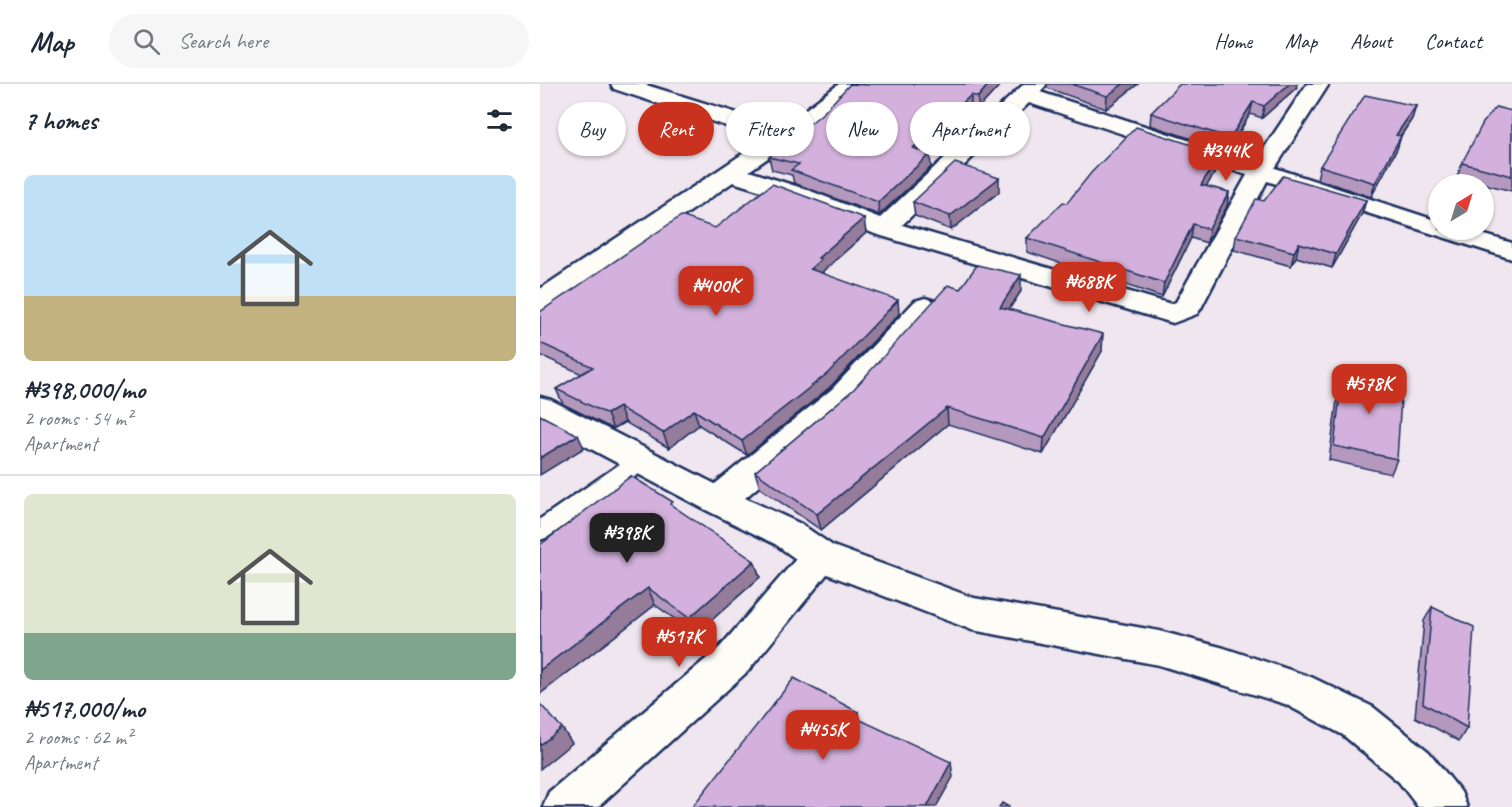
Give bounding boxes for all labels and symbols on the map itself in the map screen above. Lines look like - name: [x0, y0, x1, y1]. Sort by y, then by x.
- pin: ₦344K: [1184, 131, 1268, 182]
- north arrow: [1428, 174, 1494, 240]
- pin: ₦688K: [1047, 262, 1131, 313]
- pin: ₦400K: [674, 266, 758, 317]
- pin: ₦578K: [1327, 364, 1411, 415]
- pin: ₦398K: [585, 513, 669, 564]
- pin: ₦517K: [637, 617, 721, 668]
- pin: ₦455K: [781, 710, 865, 761]

